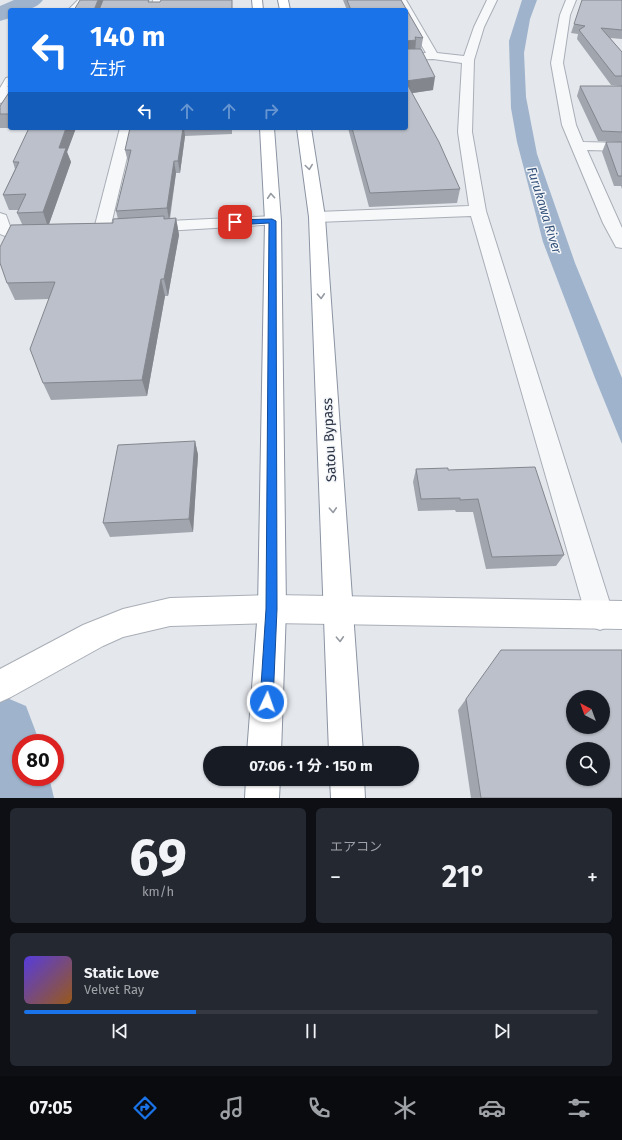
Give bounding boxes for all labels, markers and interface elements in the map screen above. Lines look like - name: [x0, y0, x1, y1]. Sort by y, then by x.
- text: 140 m: [90, 20, 166, 53]
- icon: left: [24, 24, 76, 76]
- text: 左折: [90, 58, 126, 80]
- icon: left: [134, 100, 156, 122]
- icon: ahead: [176, 100, 198, 122]
- icon: ahead: [218, 100, 240, 122]
- icon: right: [260, 100, 282, 122]
- one-way arrow: [304, 163, 313, 170]
- water label: Furukawa River: [524, 165, 565, 256]
- one-way arrow: [266, 193, 275, 199]
- pin: [218, 205, 252, 239]
- icon: arrive: [224, 211, 246, 233]
- one-way arrow: [317, 293, 326, 299]
- street label: Satou Bypass: [319, 397, 340, 482]
- one-way arrow: [329, 507, 338, 513]
- one-way arrow: [336, 636, 345, 642]
- position arrow: [246, 681, 288, 723]
- north arrow: [566, 690, 610, 734]
- map controls: [566, 690, 610, 786]
- speed limit sign: 80: [12, 734, 64, 786]
- button: search: [566, 742, 610, 786]
- text: 07:06 · 1 分 · 150 m: [249, 757, 373, 775]
- text: 69: [129, 826, 187, 889]
- text: エアコン: [330, 839, 382, 854]
- text: 21°: [442, 859, 486, 895]
- text: −: [330, 864, 341, 891]
- text: +: [587, 864, 598, 891]
- text: km/h: [142, 884, 174, 899]
- text: Static Love: [84, 964, 159, 982]
- text: Velvet Ray: [84, 982, 144, 997]
- icon: previous: [109, 1020, 131, 1042]
- icon: pause: [300, 1020, 322, 1042]
- icon: next: [491, 1020, 513, 1042]
- icon: directions: [131, 1094, 159, 1122]
- icon: music: [218, 1094, 246, 1122]
- icon: phone: [305, 1094, 333, 1122]
- icon: climate: [391, 1094, 419, 1122]
- icon: car: [478, 1094, 506, 1122]
- icon: filters: [565, 1094, 593, 1122]
- text: 07:05: [29, 1097, 72, 1119]

